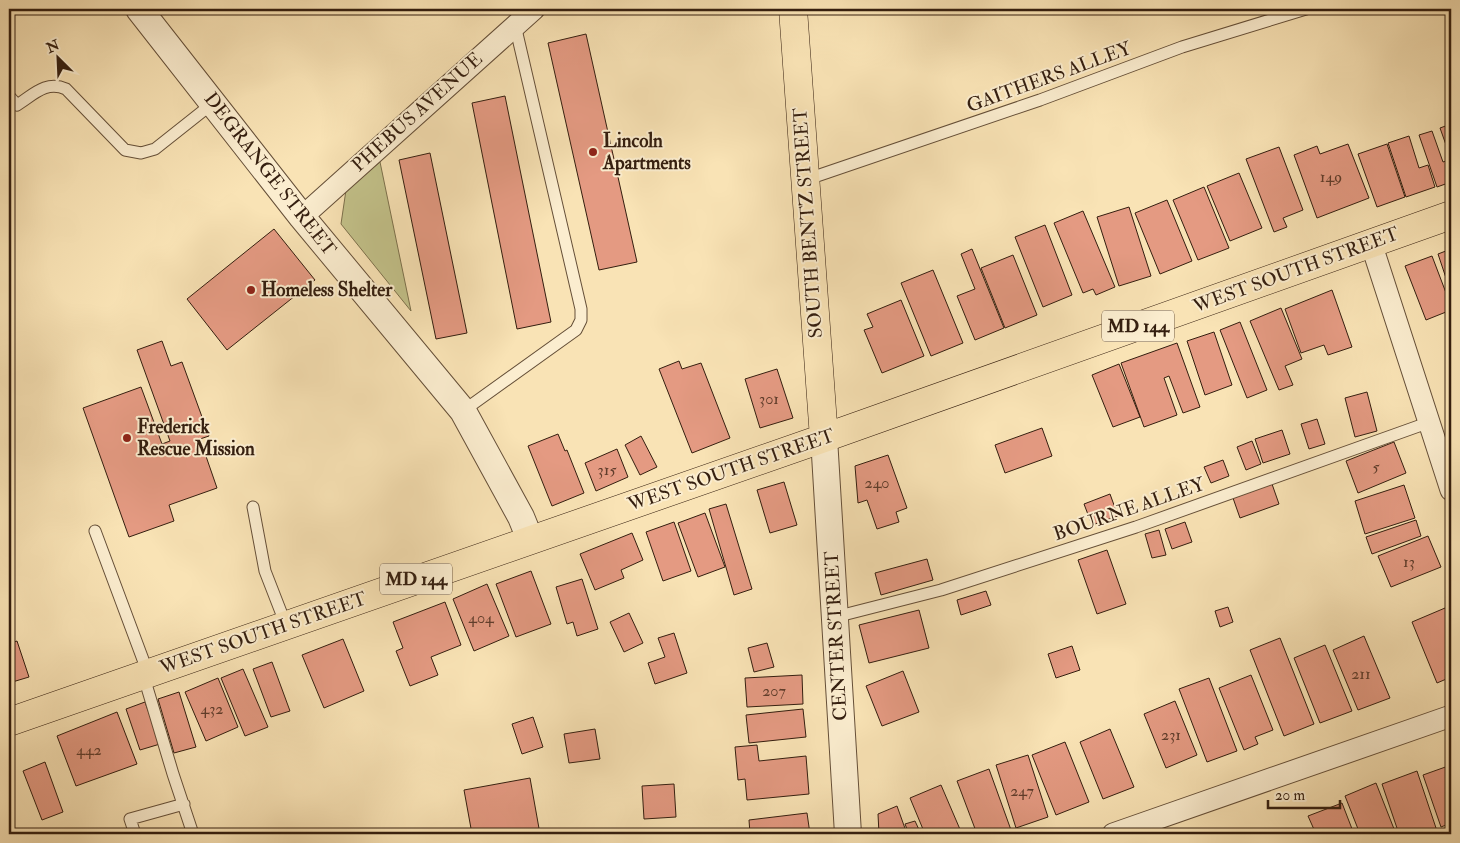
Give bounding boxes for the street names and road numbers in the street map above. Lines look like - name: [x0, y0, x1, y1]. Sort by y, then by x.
- street label: GAITHERS ALLEY: [963, 36, 1136, 118]
- street label: PHEBUS AVENUE: [347, 47, 488, 177]
- street label: DEGRANGE STREET: [199, 88, 341, 260]
- street label: SOUTH BENTZ STREET: [788, 107, 828, 339]
- street label: WEST SOUTH STREET: [1189, 222, 1402, 319]
- road number: MD 144: [1102, 310, 1174, 342]
- street label: WEST SOUTH STREET: [624, 423, 837, 517]
- street label: BOURNE ALLEY: [1050, 472, 1209, 546]
- street label: CENTER STREET: [820, 551, 852, 721]
- road number: MD 144: [380, 564, 452, 594]
- street label: WEST SOUTH STREET: [156, 586, 369, 680]

